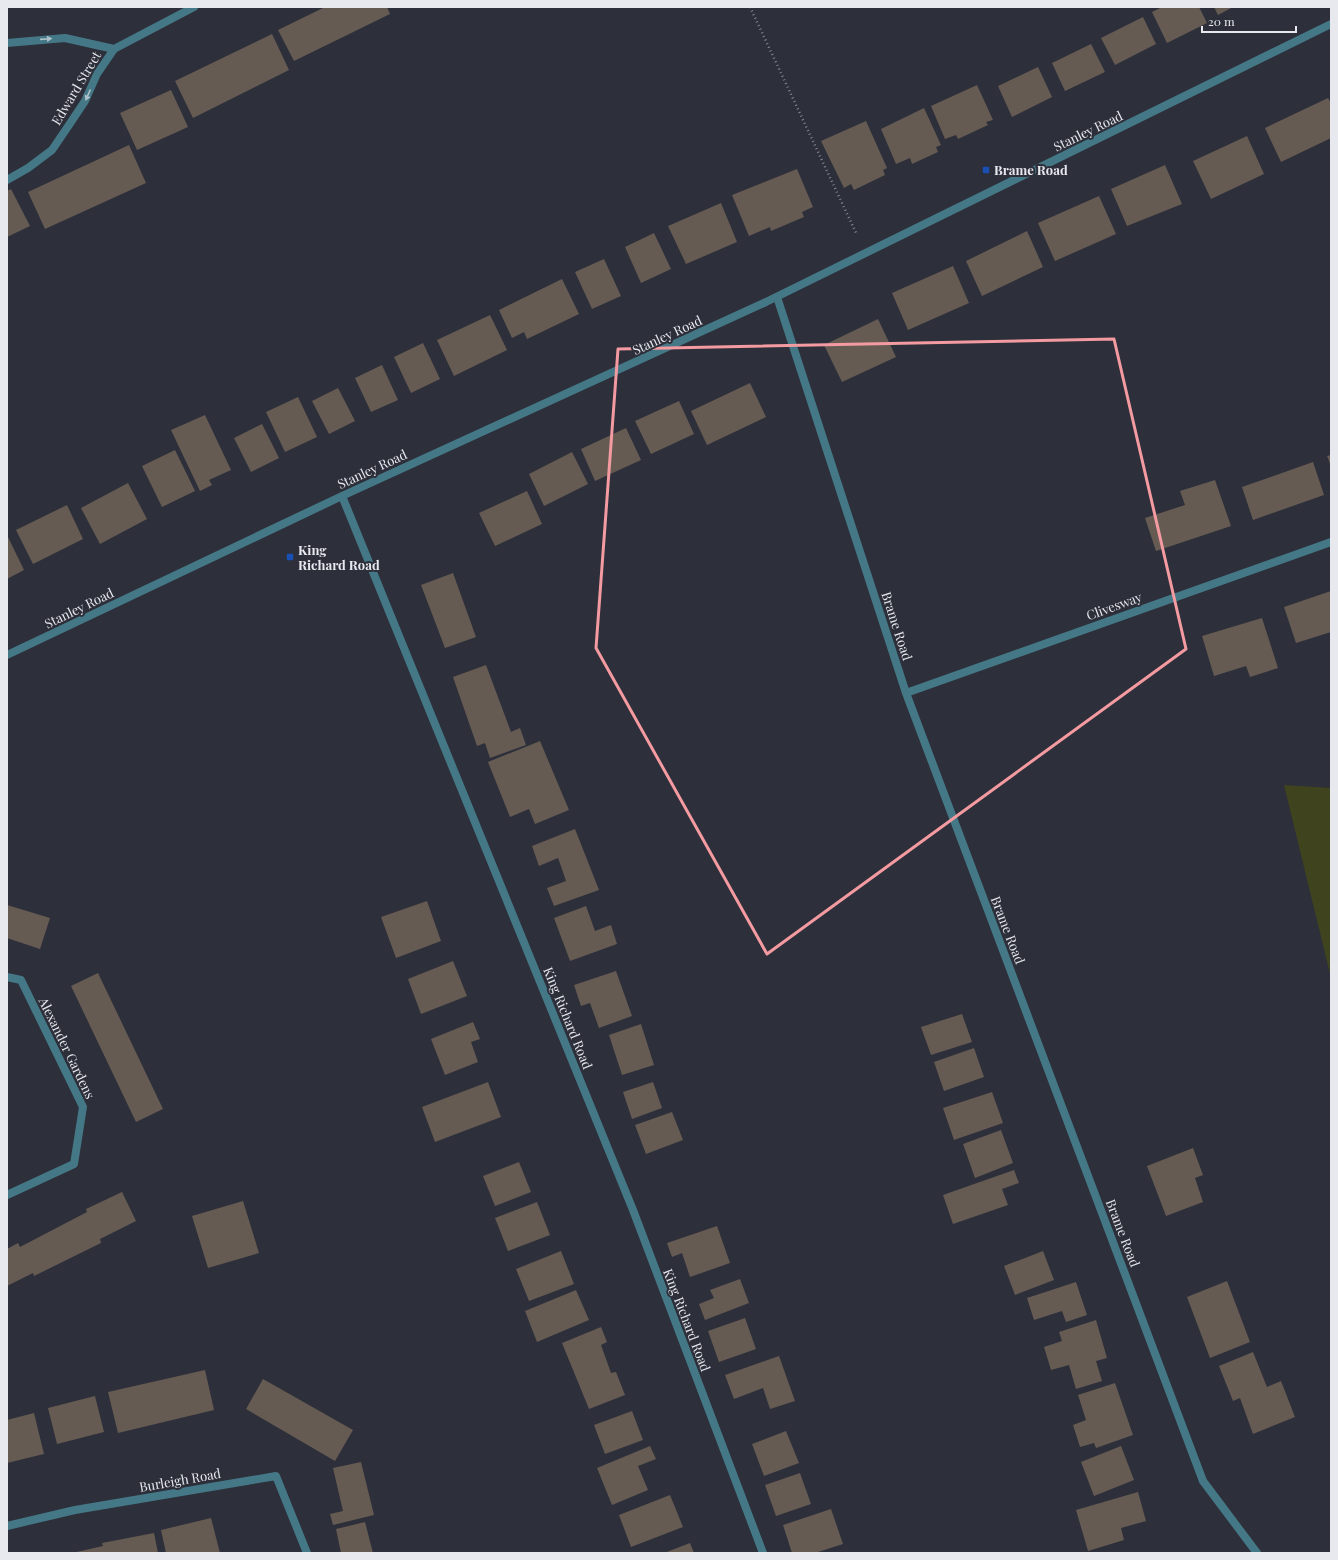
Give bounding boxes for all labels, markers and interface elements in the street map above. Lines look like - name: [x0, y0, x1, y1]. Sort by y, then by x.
- scale bar: [1202, 8, 1296, 34]
- text: 20 m: [1208, 13, 1235, 29]
- one-way arrow: [40, 36, 52, 43]
- street label: Edward Street: [47, 47, 104, 128]
- one-way arrow: [84, 89, 90, 101]
- street label: Stanley Road: [1050, 106, 1126, 155]
- place label: Brame Road: [994, 161, 1068, 178]
- marker: Brame Road: [981, 165, 991, 175]
- street label: Stanley Road: [629, 311, 705, 358]
- street label: Stanley Road: [334, 445, 410, 492]
- place label: King Richard Road: [298, 541, 380, 573]
- marker: King Richard Road: [285, 552, 295, 562]
- street label: Stanley Road: [41, 583, 117, 632]
- street label: Clivesway: [1084, 587, 1144, 623]
- street label: Brame Road: [878, 589, 917, 663]
- street label: Brame Road: [988, 894, 1029, 967]
- street label: King Richard Road: [540, 964, 597, 1072]
- street label: Alexander Gardens: [35, 993, 99, 1101]
- street label: Brame Road: [1103, 1197, 1144, 1270]
- street label: King Richard Road: [660, 1266, 715, 1374]
- street label: Burleigh Road: [138, 1464, 222, 1495]

